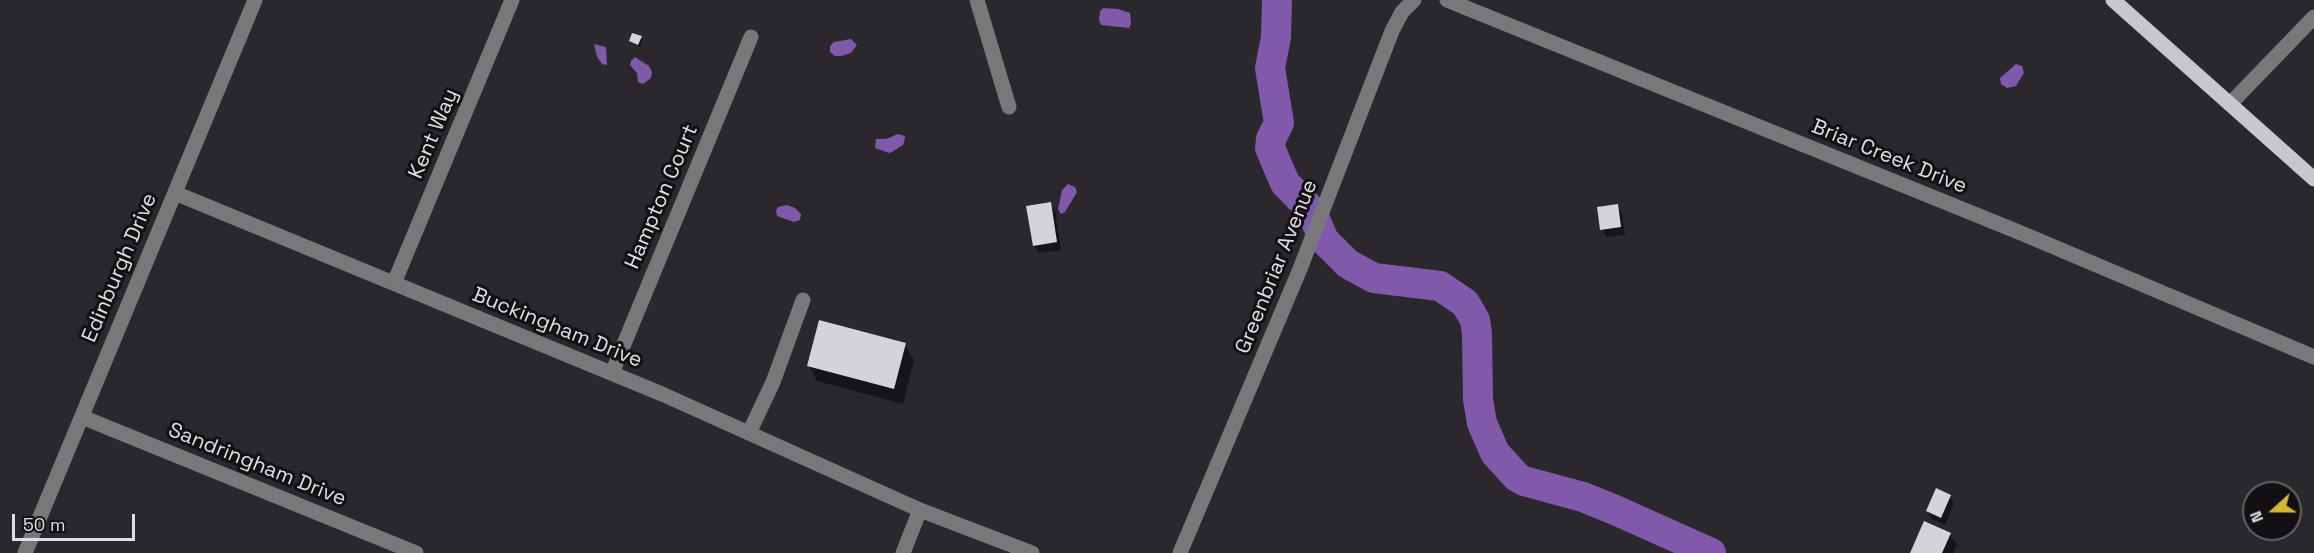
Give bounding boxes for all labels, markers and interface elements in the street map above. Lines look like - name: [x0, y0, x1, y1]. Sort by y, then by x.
- street label: Kent Way: [404, 85, 464, 183]
- street label: Briar Creek Drive: [1808, 114, 1970, 200]
- street label: Hampton Court: [620, 121, 704, 273]
- street label: Greenbriar Avenue: [1231, 176, 1323, 358]
- street label: Edinburgh Drive: [77, 190, 163, 346]
- street label: Buckingham Drive: [468, 282, 646, 374]
- street label: Sandringham Drive: [164, 418, 350, 512]
- north arrow: [2242, 481, 2302, 541]
- scale bar: [15, 502, 138, 540]
- text: N: [2245, 508, 2268, 526]
- text: 50 m: [23, 513, 65, 536]

